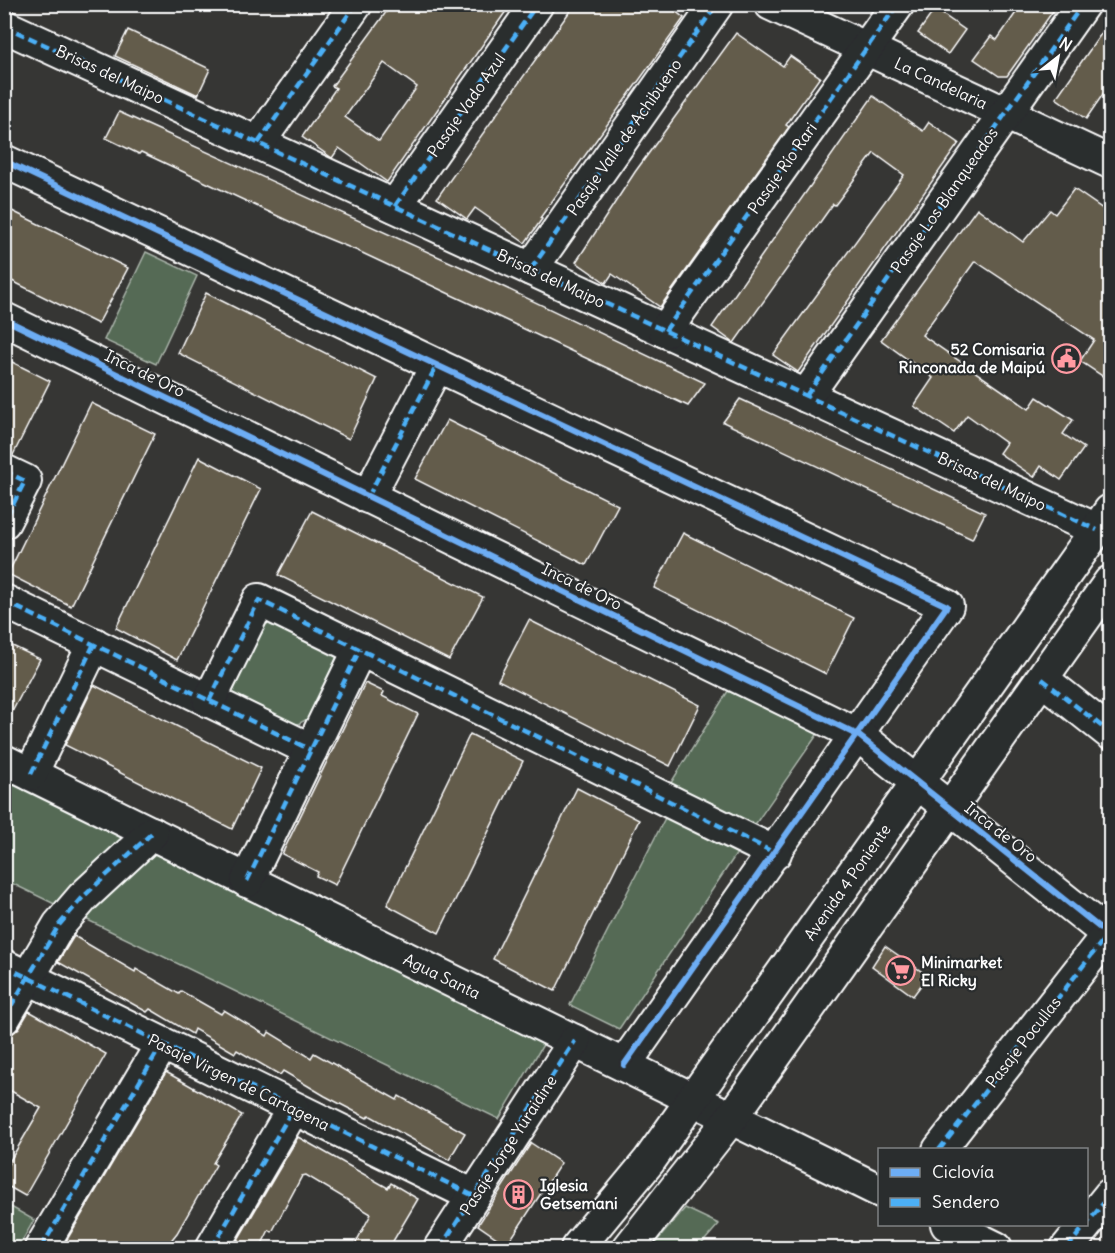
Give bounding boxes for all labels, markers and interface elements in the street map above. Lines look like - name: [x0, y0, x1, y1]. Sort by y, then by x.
- north arrow: [1028, 27, 1088, 87]
- text: N: [1056, 33, 1076, 56]
- street label: Brisas del Maipo: [53, 40, 167, 108]
- street label: Pasaje Vado Azul: [423, 49, 509, 161]
- street label: La Candelaria: [891, 53, 991, 113]
- street label: Pasaje Valle de Achibueno: [562, 55, 686, 219]
- street label: Pasaje Río Rari: [743, 119, 821, 217]
- street label: Pasaje Los Blanqueados: [886, 123, 1002, 277]
- street label: Brisas del Maipo: [494, 244, 608, 312]
- place label: 52 Comisaria Rinconada de Maipú: [898, 339, 1046, 378]
- public building icon: 52 Comisaria Rinconada de Maipú: [1050, 342, 1082, 374]
- street label: Inca de Oro: [102, 345, 188, 401]
- street label: Brisas del Maipo: [935, 447, 1049, 515]
- street label: Inca de Oro: [539, 558, 625, 614]
- street label: Inca de Oro: [961, 797, 1041, 867]
- street label: Avenida 4 Poniente: [799, 820, 895, 944]
- street label: Agua Santa: [400, 949, 484, 1003]
- place label: Minimarket El Ricky: [921, 952, 1003, 991]
- supermarket icon: Minimarket El Ricky: [884, 955, 916, 987]
- street label: Pasaje Pocullas: [981, 992, 1065, 1092]
- street label: Pasaje Virgen de Cartagena: [145, 1029, 333, 1135]
- street label: Pasaje Jorge Yuraidine: [455, 1071, 561, 1219]
- legend: [878, 1148, 1088, 1226]
- text: Ciclovía: [932, 1160, 994, 1183]
- place label: Iglesia Getsemani: [540, 1175, 618, 1213]
- building icon: Iglesia Getsemani: [503, 1178, 535, 1210]
- text: Sendero: [932, 1190, 1000, 1213]

